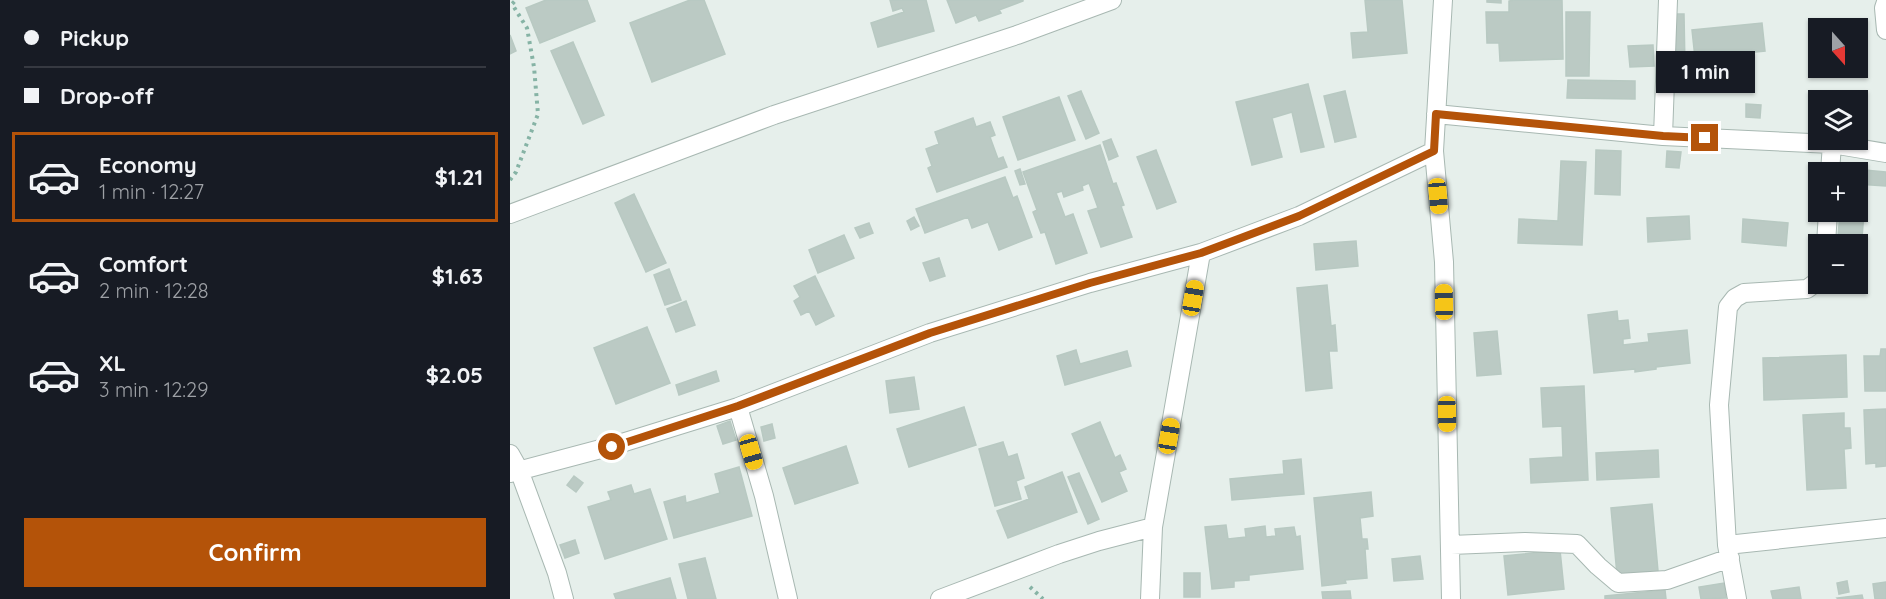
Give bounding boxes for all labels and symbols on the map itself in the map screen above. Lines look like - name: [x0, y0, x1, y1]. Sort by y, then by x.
- north arrow: [1808, 18, 1868, 78]
- callout: 1 min: [1656, 51, 1754, 93]
- route end: [1691, 124, 1718, 151]
- car: [1427, 177, 1449, 215]
- car: [1181, 279, 1205, 317]
- car: [1435, 284, 1453, 320]
- car: [1438, 396, 1456, 432]
- car: [1157, 417, 1181, 455]
- car: [737, 432, 765, 472]
- route start: [598, 433, 625, 460]

